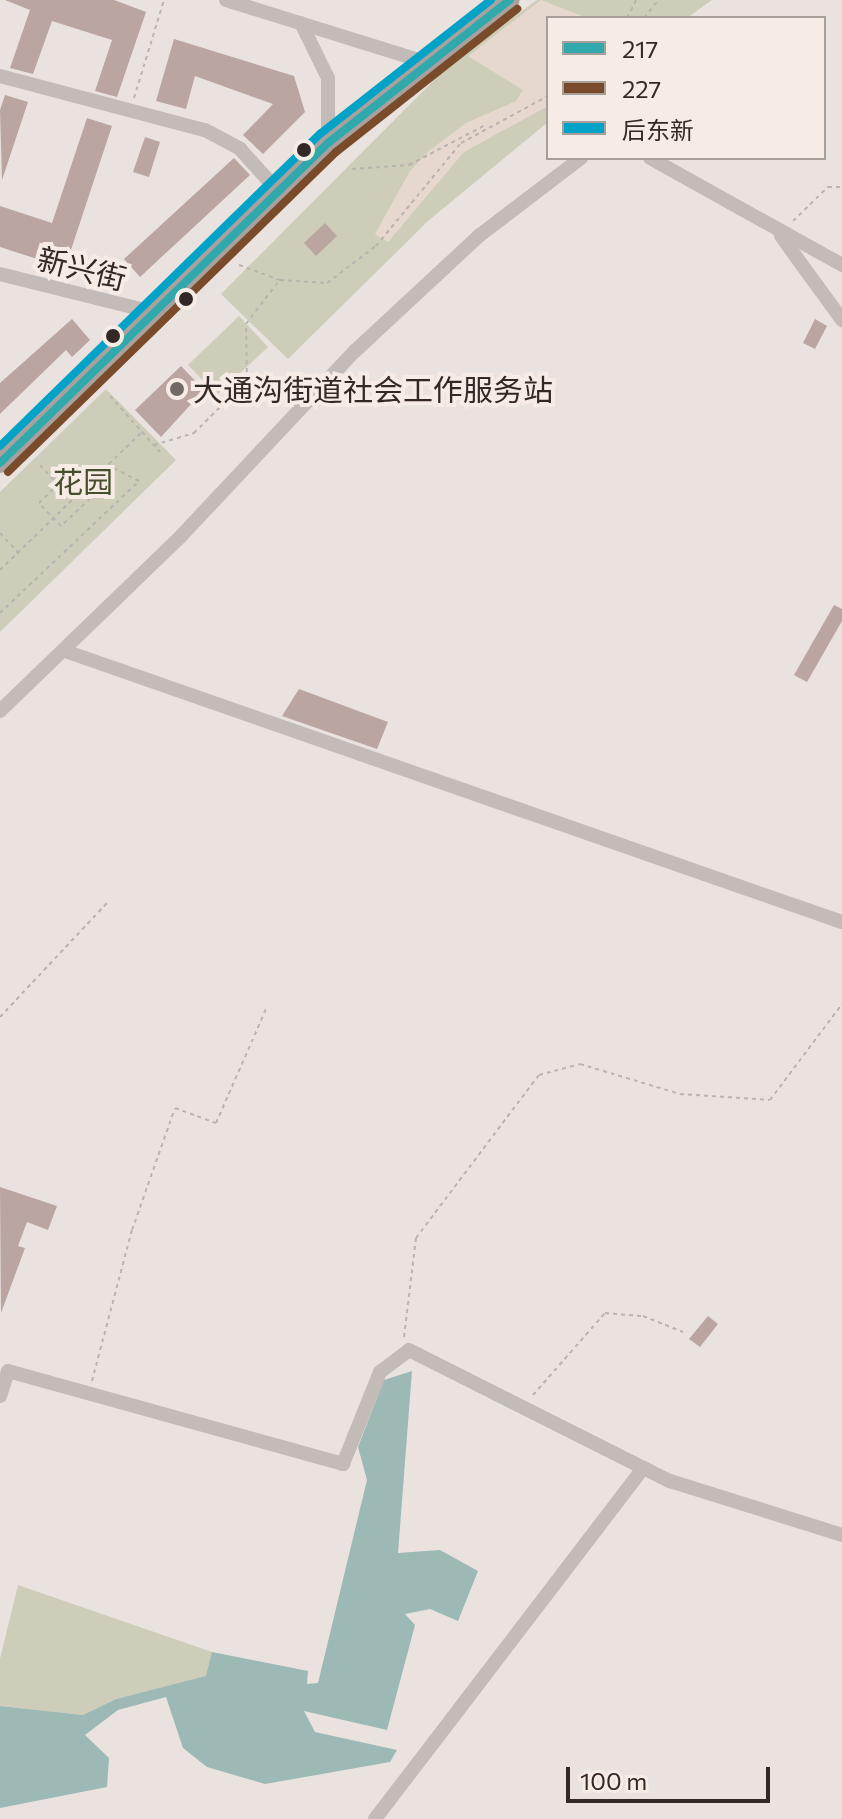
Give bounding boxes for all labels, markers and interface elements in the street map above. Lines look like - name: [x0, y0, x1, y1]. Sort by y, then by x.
- legend: [546, 16, 826, 160]
- text: 217: [622, 34, 658, 63]
- text: 227: [622, 74, 661, 103]
- text: 后东新: [622, 115, 694, 144]
- unlabelled marker: [296, 142, 312, 158]
- street label: 新兴街: [34, 240, 130, 296]
- unlabelled marker: [178, 291, 194, 307]
- unlabelled marker: [105, 328, 121, 344]
- place label: 大通沟街道社会工作服务站: [193, 371, 553, 407]
- marker: 大通沟街道社会工作服务站: [168, 380, 186, 398]
- park label: 花园: [53, 463, 113, 499]
- scale bar: [570, 1751, 774, 1801]
- text: 100 m: [580, 1766, 647, 1795]

